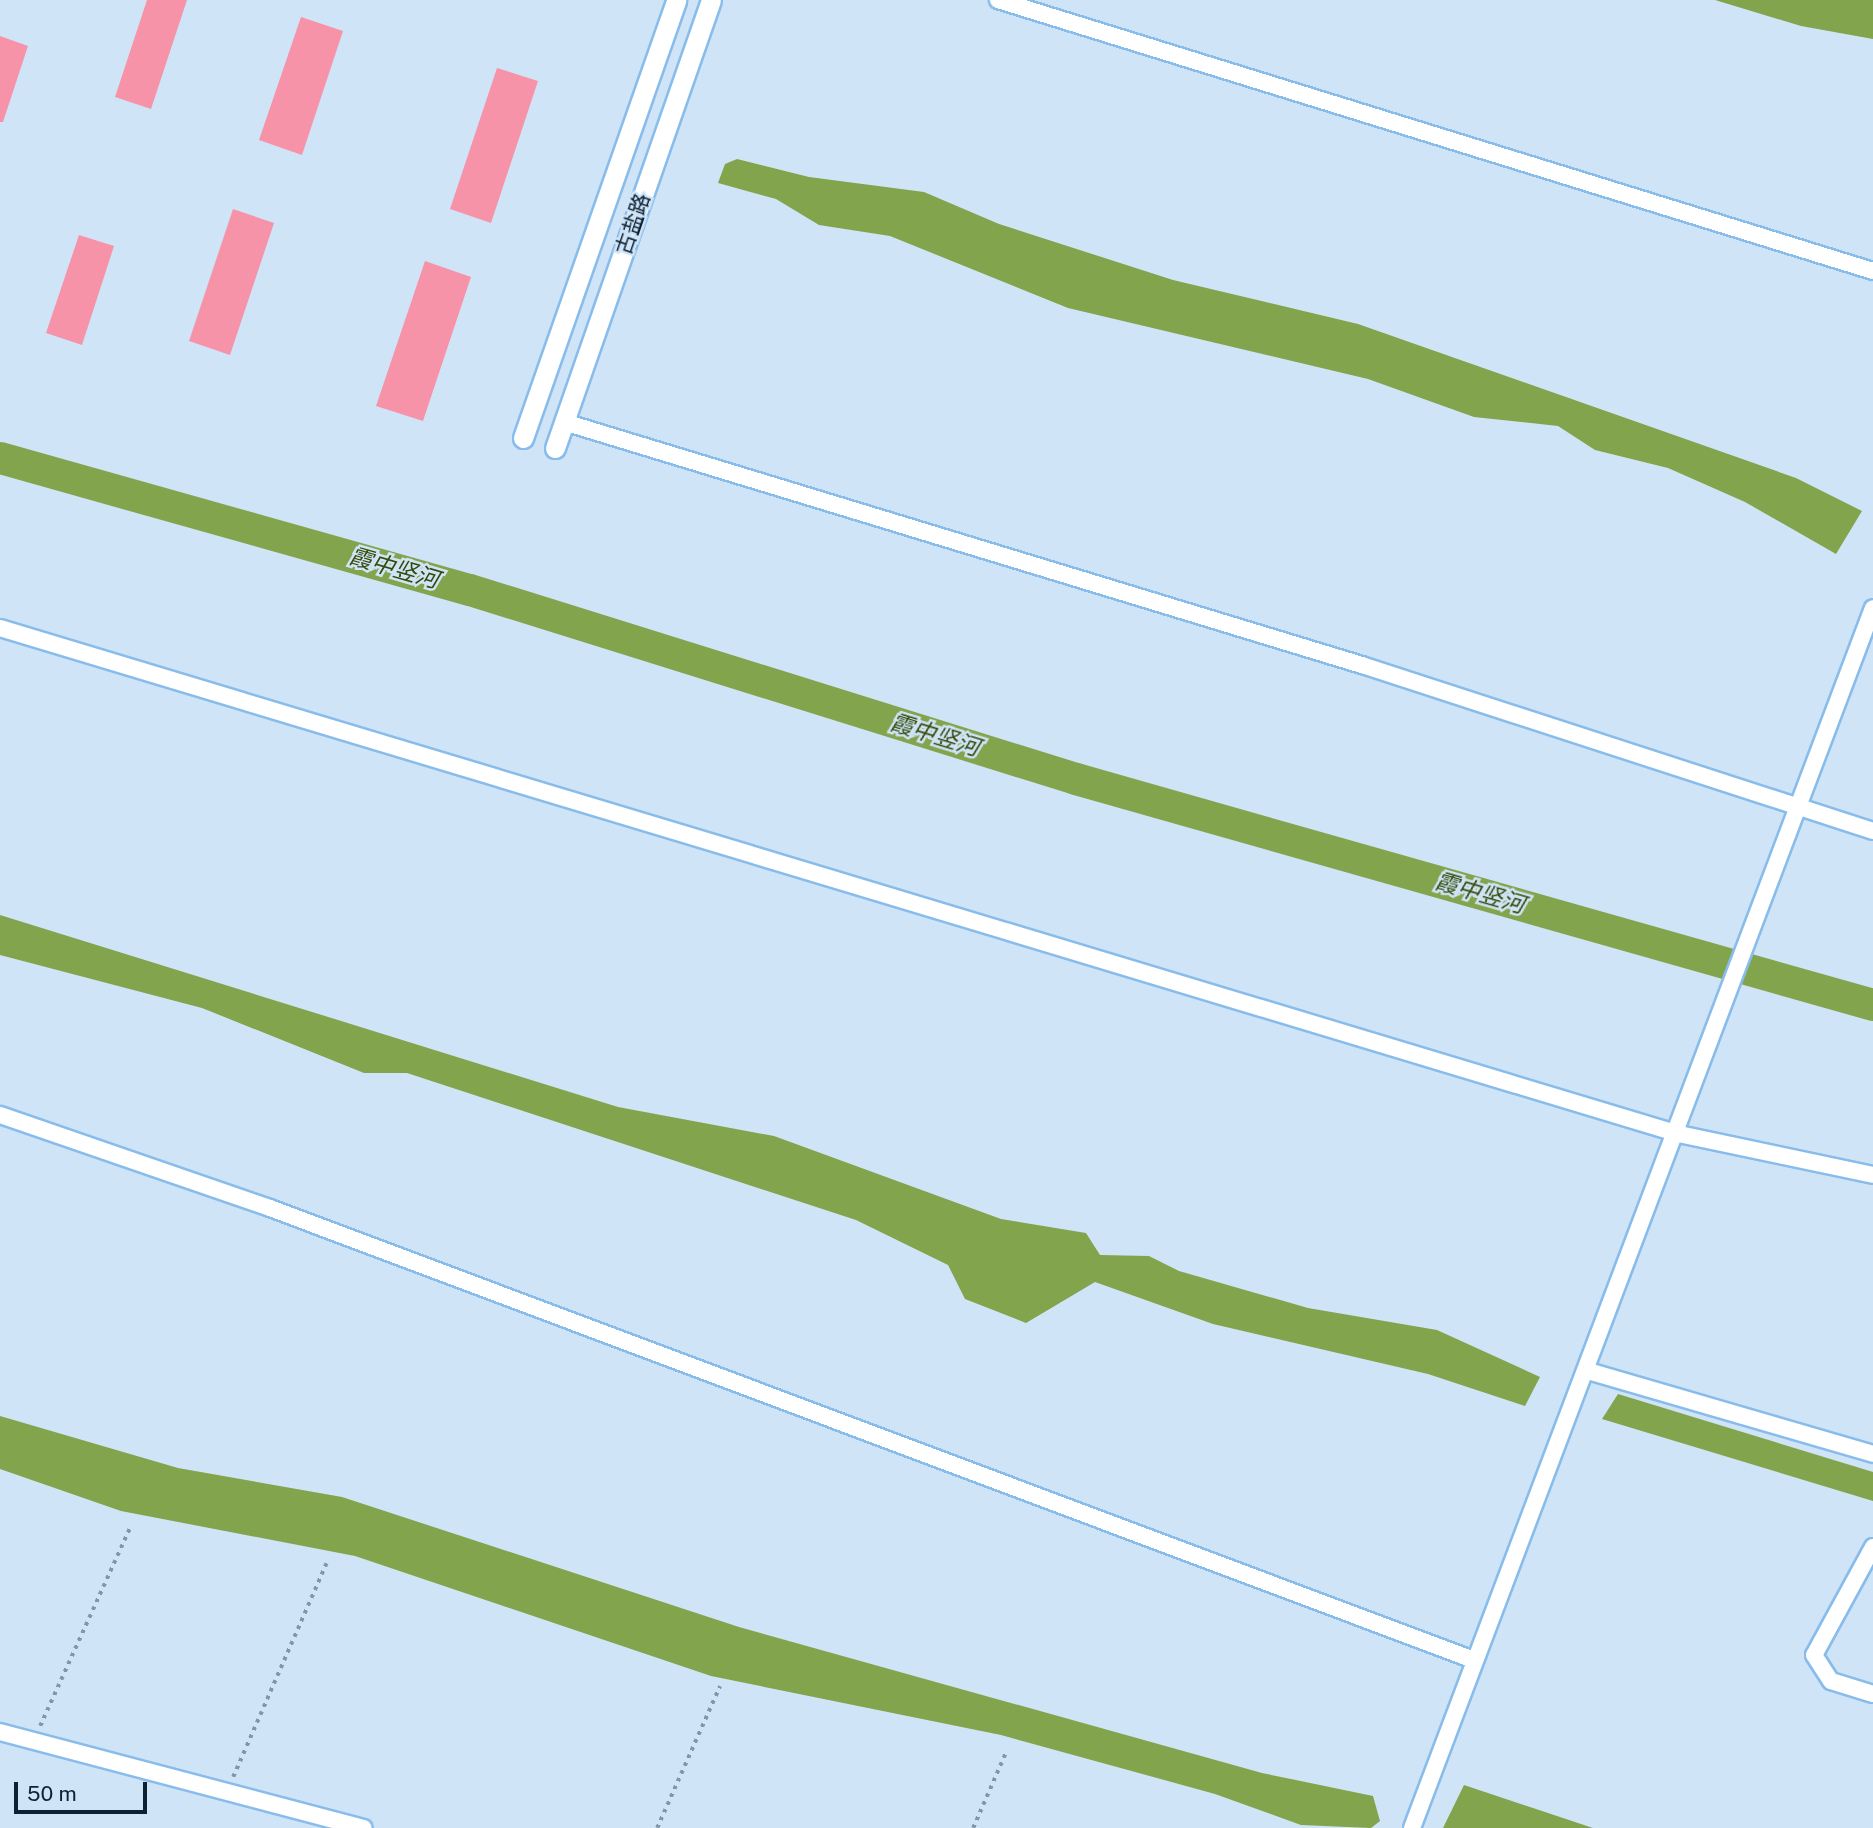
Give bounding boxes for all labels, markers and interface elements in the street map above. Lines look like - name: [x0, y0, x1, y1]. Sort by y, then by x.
- street label: 古盐路: [611, 190, 655, 258]
- water label: 霞中竖河: [346, 542, 442, 594]
- water label: 霞中竖河: [887, 708, 983, 762]
- water label: 霞中竖河: [1432, 867, 1528, 919]
- scale bar: [18, 1769, 150, 1813]
- text: 50 m: [27, 1781, 77, 1806]

